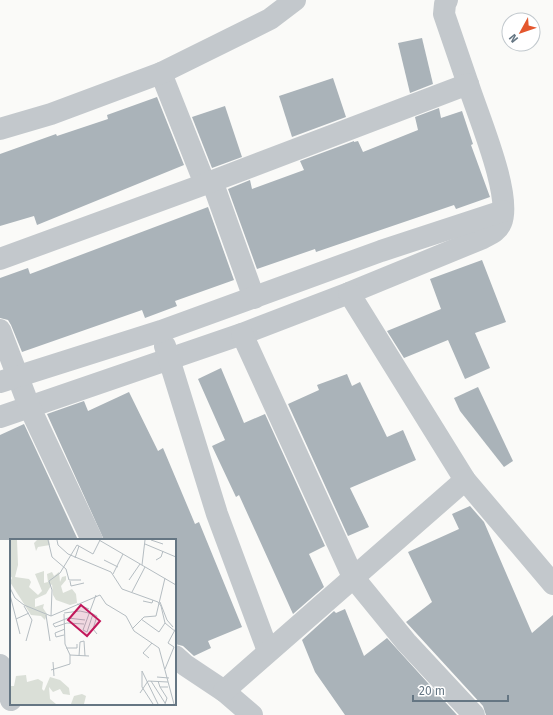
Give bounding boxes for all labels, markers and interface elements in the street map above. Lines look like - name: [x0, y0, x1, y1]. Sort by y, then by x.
- north arrow: [501, 12, 541, 52]
- text: N: [506, 31, 521, 45]
- inset map: [10, 539, 176, 705]
- scale bar: [413, 677, 508, 703]
- text: 20 m: [419, 684, 445, 698]

